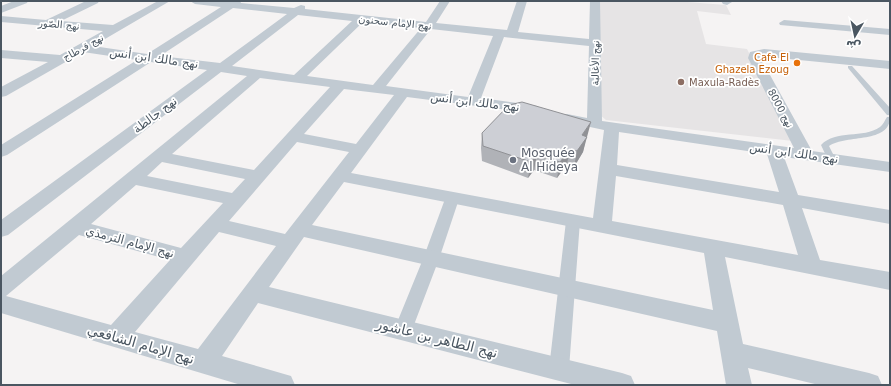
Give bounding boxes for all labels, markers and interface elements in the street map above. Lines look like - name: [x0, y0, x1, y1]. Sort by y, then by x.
- street label: نهج الإمام سحنون: [358, 13, 432, 33]
- north arrow: [835, 16, 875, 56]
- street label: نهج الصّور: [37, 17, 80, 33]
- street label: نهج قرطاج: [61, 32, 106, 64]
- text: ش: [845, 38, 862, 53]
- street label: نهج الأغالبة: [589, 40, 602, 86]
- street label: نهج مالك ابن أنس: [108, 44, 200, 72]
- place label: Cafe El Ghazela Ezoug: [715, 52, 789, 75]
- marker: Cafe El Ghazela Ezoug: [792, 58, 802, 68]
- marker: Maxula-Radès: [676, 77, 686, 87]
- place label: Maxula-Radès: [689, 77, 759, 88]
- street label: نهج 8000: [765, 87, 795, 130]
- street label: نهج مالك ابن أنس: [430, 89, 520, 115]
- street label: نهج جالطة: [130, 94, 180, 136]
- street label: نهج مالك ابن أنس: [748, 139, 840, 167]
- place label: Mosquée Al Hideya: [521, 146, 578, 174]
- marker: Mosquée Al Hideya: [508, 155, 518, 165]
- street label: نهج الإمام الترمذي: [84, 223, 176, 262]
- street label: نهج الطاهر بن عاشور: [373, 315, 499, 362]
- street label: نهج الإمام الشافعي: [85, 321, 196, 368]

